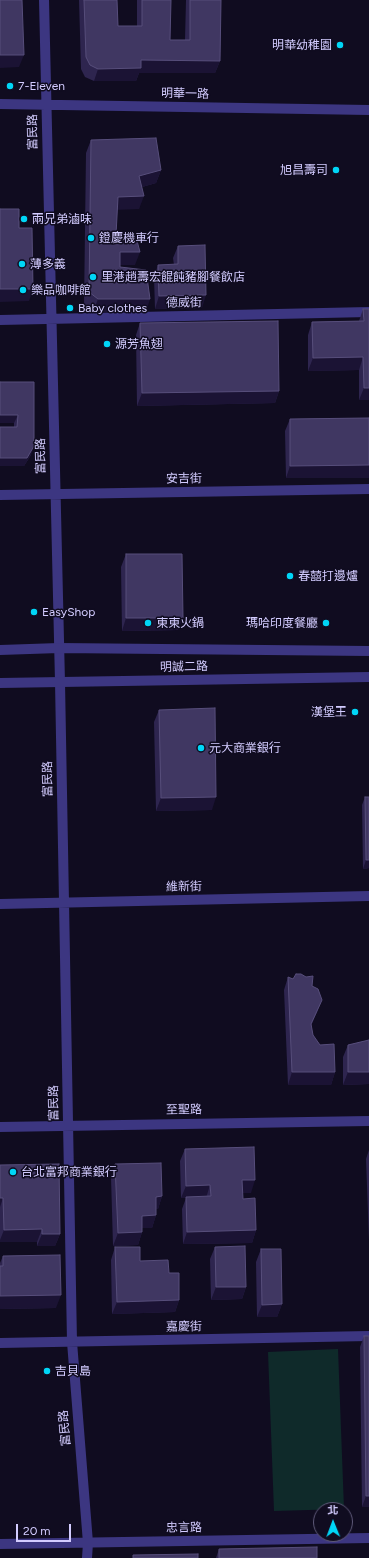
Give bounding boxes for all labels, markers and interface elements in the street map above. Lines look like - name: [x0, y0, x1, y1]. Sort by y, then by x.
- place label: 明華幼稚園: [272, 38, 332, 52]
- marker: 明華幼稚園: [335, 40, 345, 50]
- place label: 7-Eleven: [18, 79, 65, 93]
- marker: 7-Eleven: [5, 81, 15, 91]
- street label: 明華一路: [161, 86, 209, 102]
- street label: 富民路: [25, 114, 41, 150]
- place label: 旭昌壽司: [280, 163, 328, 177]
- marker: 旭昌壽司: [331, 165, 341, 175]
- place label: 兩兄弟滷味: [32, 212, 92, 226]
- marker: 兩兄弟滷味: [19, 214, 29, 224]
- place label: 鐙慶機車行: [99, 231, 159, 245]
- marker: 鐙慶機車行: [86, 233, 96, 243]
- place label: 薄多義: [30, 257, 66, 271]
- marker: 薄多義: [17, 259, 27, 269]
- place label: 里港趙壽宏餛飩豬腳餐飲店: [101, 270, 245, 284]
- marker: 里港趙壽宏餛飩豬腳餐飲店: [88, 272, 98, 282]
- place label: 樂品咖啡館: [31, 283, 91, 297]
- marker: 樂品咖啡館: [18, 285, 28, 295]
- street label: 德威街: [166, 295, 202, 311]
- place label: Baby clothes: [78, 301, 147, 315]
- marker: Baby clothes: [65, 303, 75, 313]
- place label: 源芳魚翅: [115, 337, 163, 351]
- marker: 源芳魚翅: [102, 339, 112, 349]
- street label: 富民路: [33, 438, 49, 474]
- street label: 安吉街: [166, 471, 202, 487]
- place label: 春囍打邊爐: [298, 569, 358, 583]
- marker: 春囍打邊爐: [285, 571, 295, 581]
- place label: EasyShop: [42, 605, 95, 619]
- marker: EasyShop: [29, 607, 39, 617]
- place label: 東東火鍋: [156, 616, 204, 630]
- place label: 瑪哈印度餐廳: [246, 616, 318, 630]
- marker: 東東火鍋: [143, 618, 153, 628]
- marker: 瑪哈印度餐廳: [321, 618, 331, 628]
- street label: 明誠二路: [160, 659, 208, 675]
- place label: 漢堡王: [311, 705, 347, 719]
- marker: 漢堡王: [350, 707, 360, 717]
- place label: 元大商業銀行: [209, 741, 281, 755]
- marker: 元大商業銀行: [196, 743, 206, 753]
- street label: 富民路: [40, 761, 56, 797]
- street label: 維新街: [166, 879, 202, 895]
- street label: 富民路: [46, 1085, 62, 1121]
- street label: 至聖路: [166, 1102, 202, 1118]
- place label: 台北富邦商業銀行: [21, 1165, 117, 1179]
- marker: 台北富邦商業銀行: [8, 1167, 18, 1177]
- street label: 嘉慶街: [166, 1319, 202, 1335]
- place label: 吉貝島: [55, 1364, 91, 1378]
- marker: 吉貝島: [42, 1366, 52, 1376]
- street label: 富民路: [56, 1409, 74, 1447]
- north arrow: [313, 1502, 353, 1542]
- text: 北: [327, 1504, 338, 1517]
- scale bar: [18, 1516, 73, 1542]
- street label: 忠言路: [166, 1520, 202, 1536]
- text: 20 m: [23, 1524, 51, 1538]

